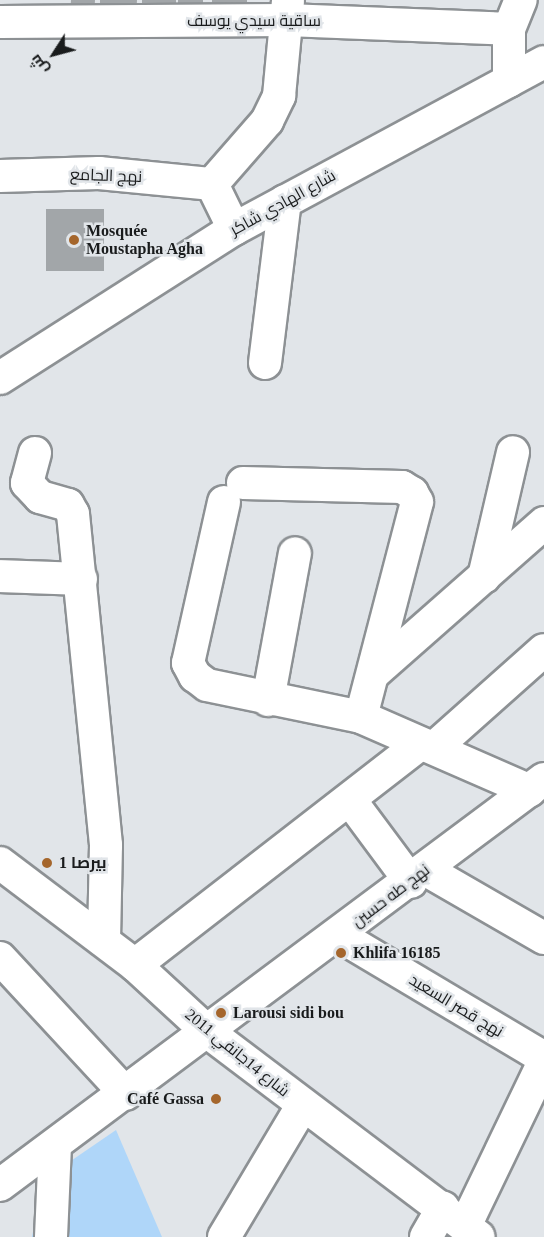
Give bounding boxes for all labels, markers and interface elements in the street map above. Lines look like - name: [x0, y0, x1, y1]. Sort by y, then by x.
- street label: ساقية سيدي يوسف: [187, 11, 321, 31]
- north arrow: [24, 24, 84, 84]
- text: ش: [26, 52, 52, 78]
- street label: نهج الجامع: [70, 165, 142, 187]
- street label: شارع الهادي شاكر: [227, 166, 339, 240]
- place label: Mosquée Moustapha Agha: [86, 221, 204, 259]
- marker: Mosquée Moustapha Agha: [67, 233, 81, 247]
- place label: بيرصا 1: [59, 853, 107, 873]
- marker: بيرصا 1: [40, 856, 54, 870]
- street label: نهج طه حسين: [348, 860, 434, 932]
- place label: Khlifa 16185: [353, 943, 441, 963]
- marker: Khlifa 16185: [334, 946, 348, 960]
- street label: نهج قصر السعيد: [405, 970, 507, 1042]
- place label: Larousi sidi bou: [233, 1003, 344, 1023]
- street label: شارع 14جانفي 2011: [181, 1005, 293, 1101]
- marker: Larousi sidi bou: [214, 1006, 228, 1020]
- place label: Café Gassa: [127, 1089, 204, 1109]
- marker: Café Gassa: [209, 1092, 223, 1106]

